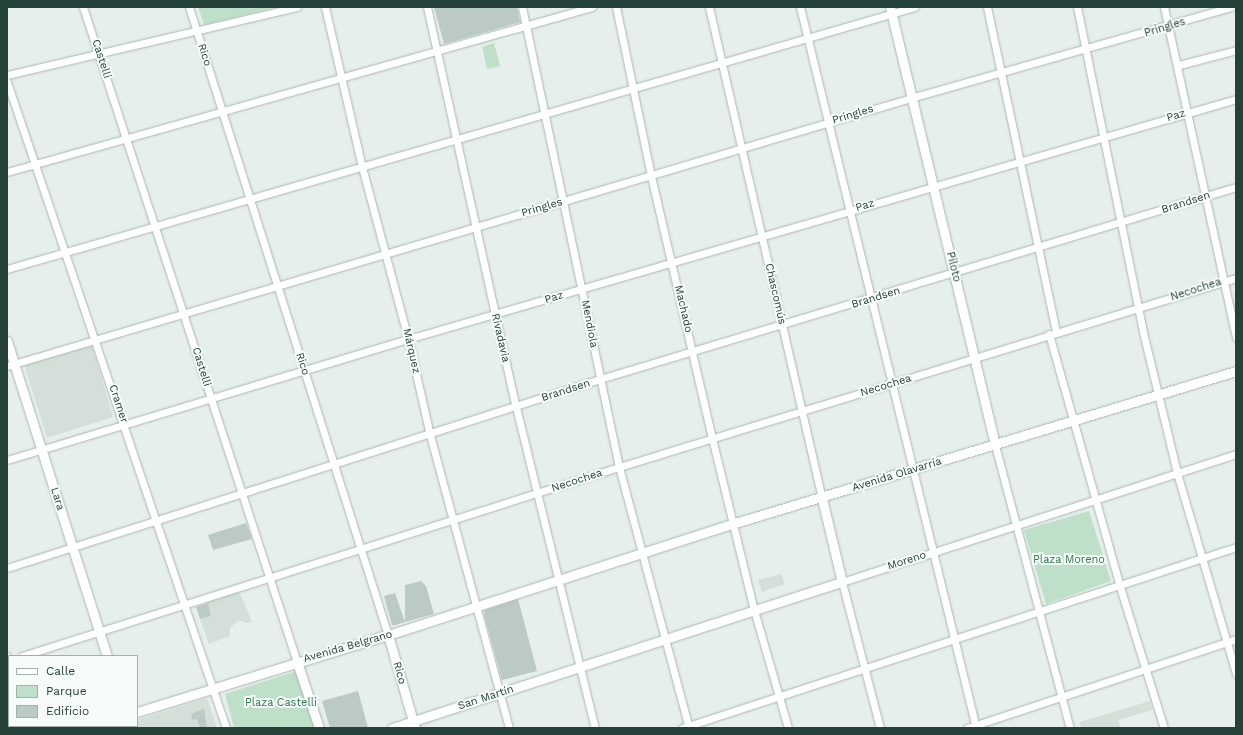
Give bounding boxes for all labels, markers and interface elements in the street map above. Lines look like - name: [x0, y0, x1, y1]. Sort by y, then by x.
- street label: Pringles: [1143, 16, 1187, 40]
- street label: Castelli: [89, 38, 113, 80]
- street label: Rico: [194, 42, 214, 68]
- street label: Pringles: [831, 103, 875, 127]
- street label: Paz: [1165, 107, 1187, 125]
- street label: Brandsen: [1160, 189, 1212, 217]
- street label: Pringles: [520, 196, 564, 220]
- street label: Paz: [854, 197, 876, 215]
- street label: Piloto: [943, 251, 963, 283]
- street label: Chascomús: [762, 262, 788, 326]
- street label: Necochea: [1169, 276, 1223, 304]
- street label: Machado: [671, 284, 695, 334]
- street label: Brandsen: [850, 284, 902, 312]
- street label: Paz: [543, 289, 565, 307]
- street label: Mendiola: [578, 299, 600, 349]
- street label: Rivadavia: [488, 312, 512, 364]
- street label: Márquez: [399, 327, 423, 375]
- street label: Castelli: [189, 346, 213, 388]
- street label: Rico: [292, 351, 312, 377]
- street label: Necochea: [859, 372, 913, 400]
- street label: Brandsen: [540, 377, 592, 405]
- street label: Cramer: [106, 383, 130, 425]
- street label: Avenida Olavarría: [851, 455, 943, 495]
- street label: Necochea: [550, 467, 604, 495]
- street label: Lara: [47, 486, 67, 512]
- street label: Moreno: [886, 549, 928, 573]
- park label: Plaza Moreno: [1033, 553, 1105, 567]
- street label: Avenida Belgrano: [302, 628, 394, 666]
- legend: [8, 655, 138, 727]
- street label: Rico: [389, 660, 409, 686]
- text: Calle: [46, 664, 75, 678]
- street label: San Martín: [456, 683, 516, 713]
- text: Parque: [46, 684, 87, 698]
- park label: Plaza Castelli: [245, 696, 317, 710]
- text: Edificio: [46, 704, 89, 718]

